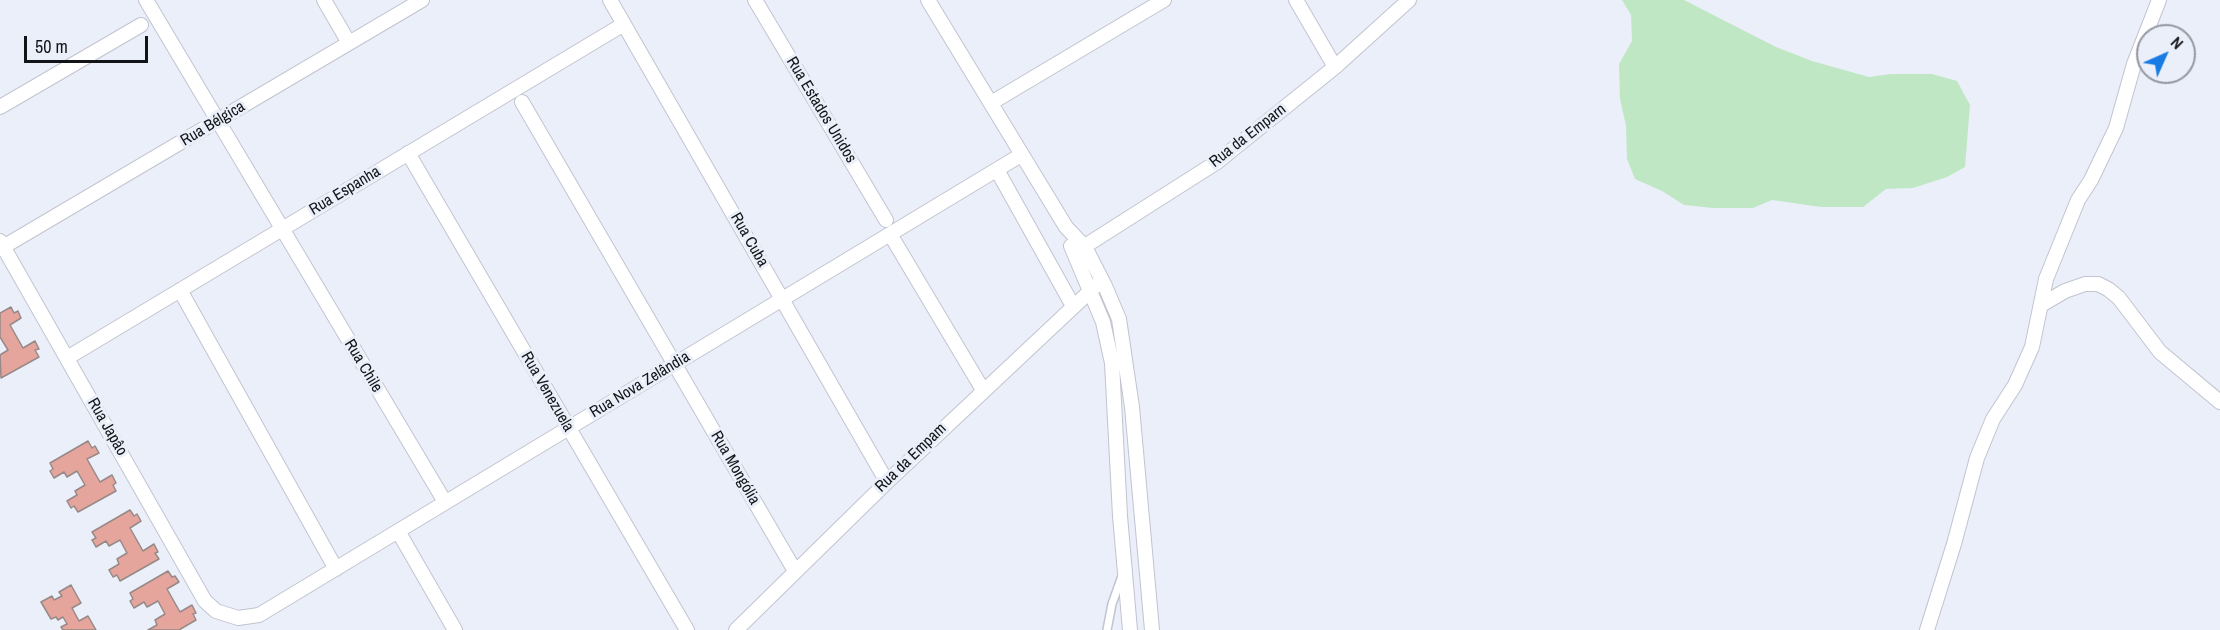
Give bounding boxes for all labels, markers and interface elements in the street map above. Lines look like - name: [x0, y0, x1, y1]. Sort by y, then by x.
- scale bar: [27, 24, 152, 62]
- north arrow: [2136, 24, 2196, 84]
- text: N: [2166, 32, 2188, 54]
- text: 50 m: [35, 34, 68, 59]
- street label: Rua Estados Unidos: [782, 53, 860, 167]
- street label: Rua Bélgica: [177, 97, 249, 151]
- street label: Rua da Emparn: [1206, 100, 1290, 172]
- street label: Rua Espanha: [306, 162, 384, 220]
- street label: Rua Cuba: [726, 210, 772, 270]
- street label: Rua Chile: [340, 336, 386, 396]
- street label: Rua Nova Zelândia: [587, 348, 693, 422]
- street label: Rua Venezuela: [516, 349, 578, 435]
- street label: Rua Japâo: [83, 395, 131, 459]
- street label: Rua da Empam: [872, 419, 950, 497]
- street label: Rua Mongólia: [706, 428, 764, 508]

